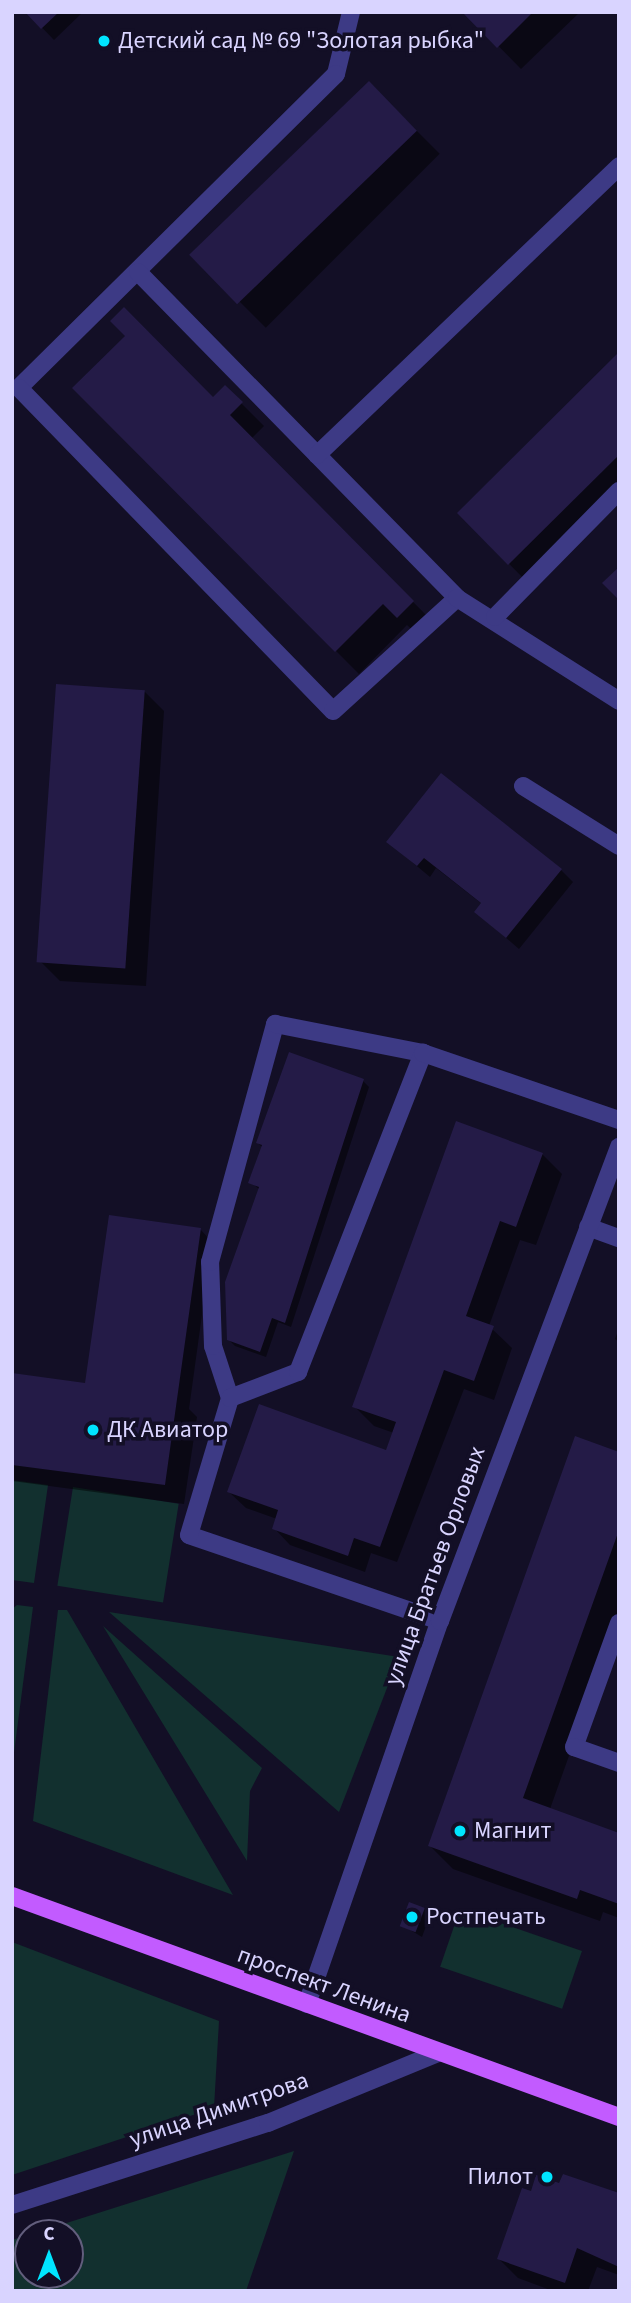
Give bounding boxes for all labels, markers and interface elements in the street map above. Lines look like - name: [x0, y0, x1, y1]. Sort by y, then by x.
- place label: Детский сад № 69 "Золотая рыбка": [118, 27, 484, 55]
- marker: Детский сад № 69 "Золотая рыбка": [96, 33, 112, 49]
- place label: ДК Авиатор: [107, 1416, 228, 1444]
- marker: ДК Авиатор: [85, 1422, 101, 1438]
- street label: улица Братьев Орловых: [378, 1443, 492, 1689]
- place label: Магнит: [474, 1817, 551, 1845]
- marker: Магнит: [452, 1823, 468, 1839]
- place label: Ростпечать: [426, 1903, 546, 1931]
- marker: Ростпечать: [404, 1909, 420, 1925]
- street label: проспект Ленина: [233, 1940, 415, 2030]
- street label: улица Димитрова: [126, 2066, 312, 2154]
- place label: Пилот: [468, 2163, 533, 2191]
- marker: Пилот: [539, 2169, 555, 2185]
- north arrow: [14, 2219, 84, 2289]
- text: С: [43, 2221, 55, 2248]

